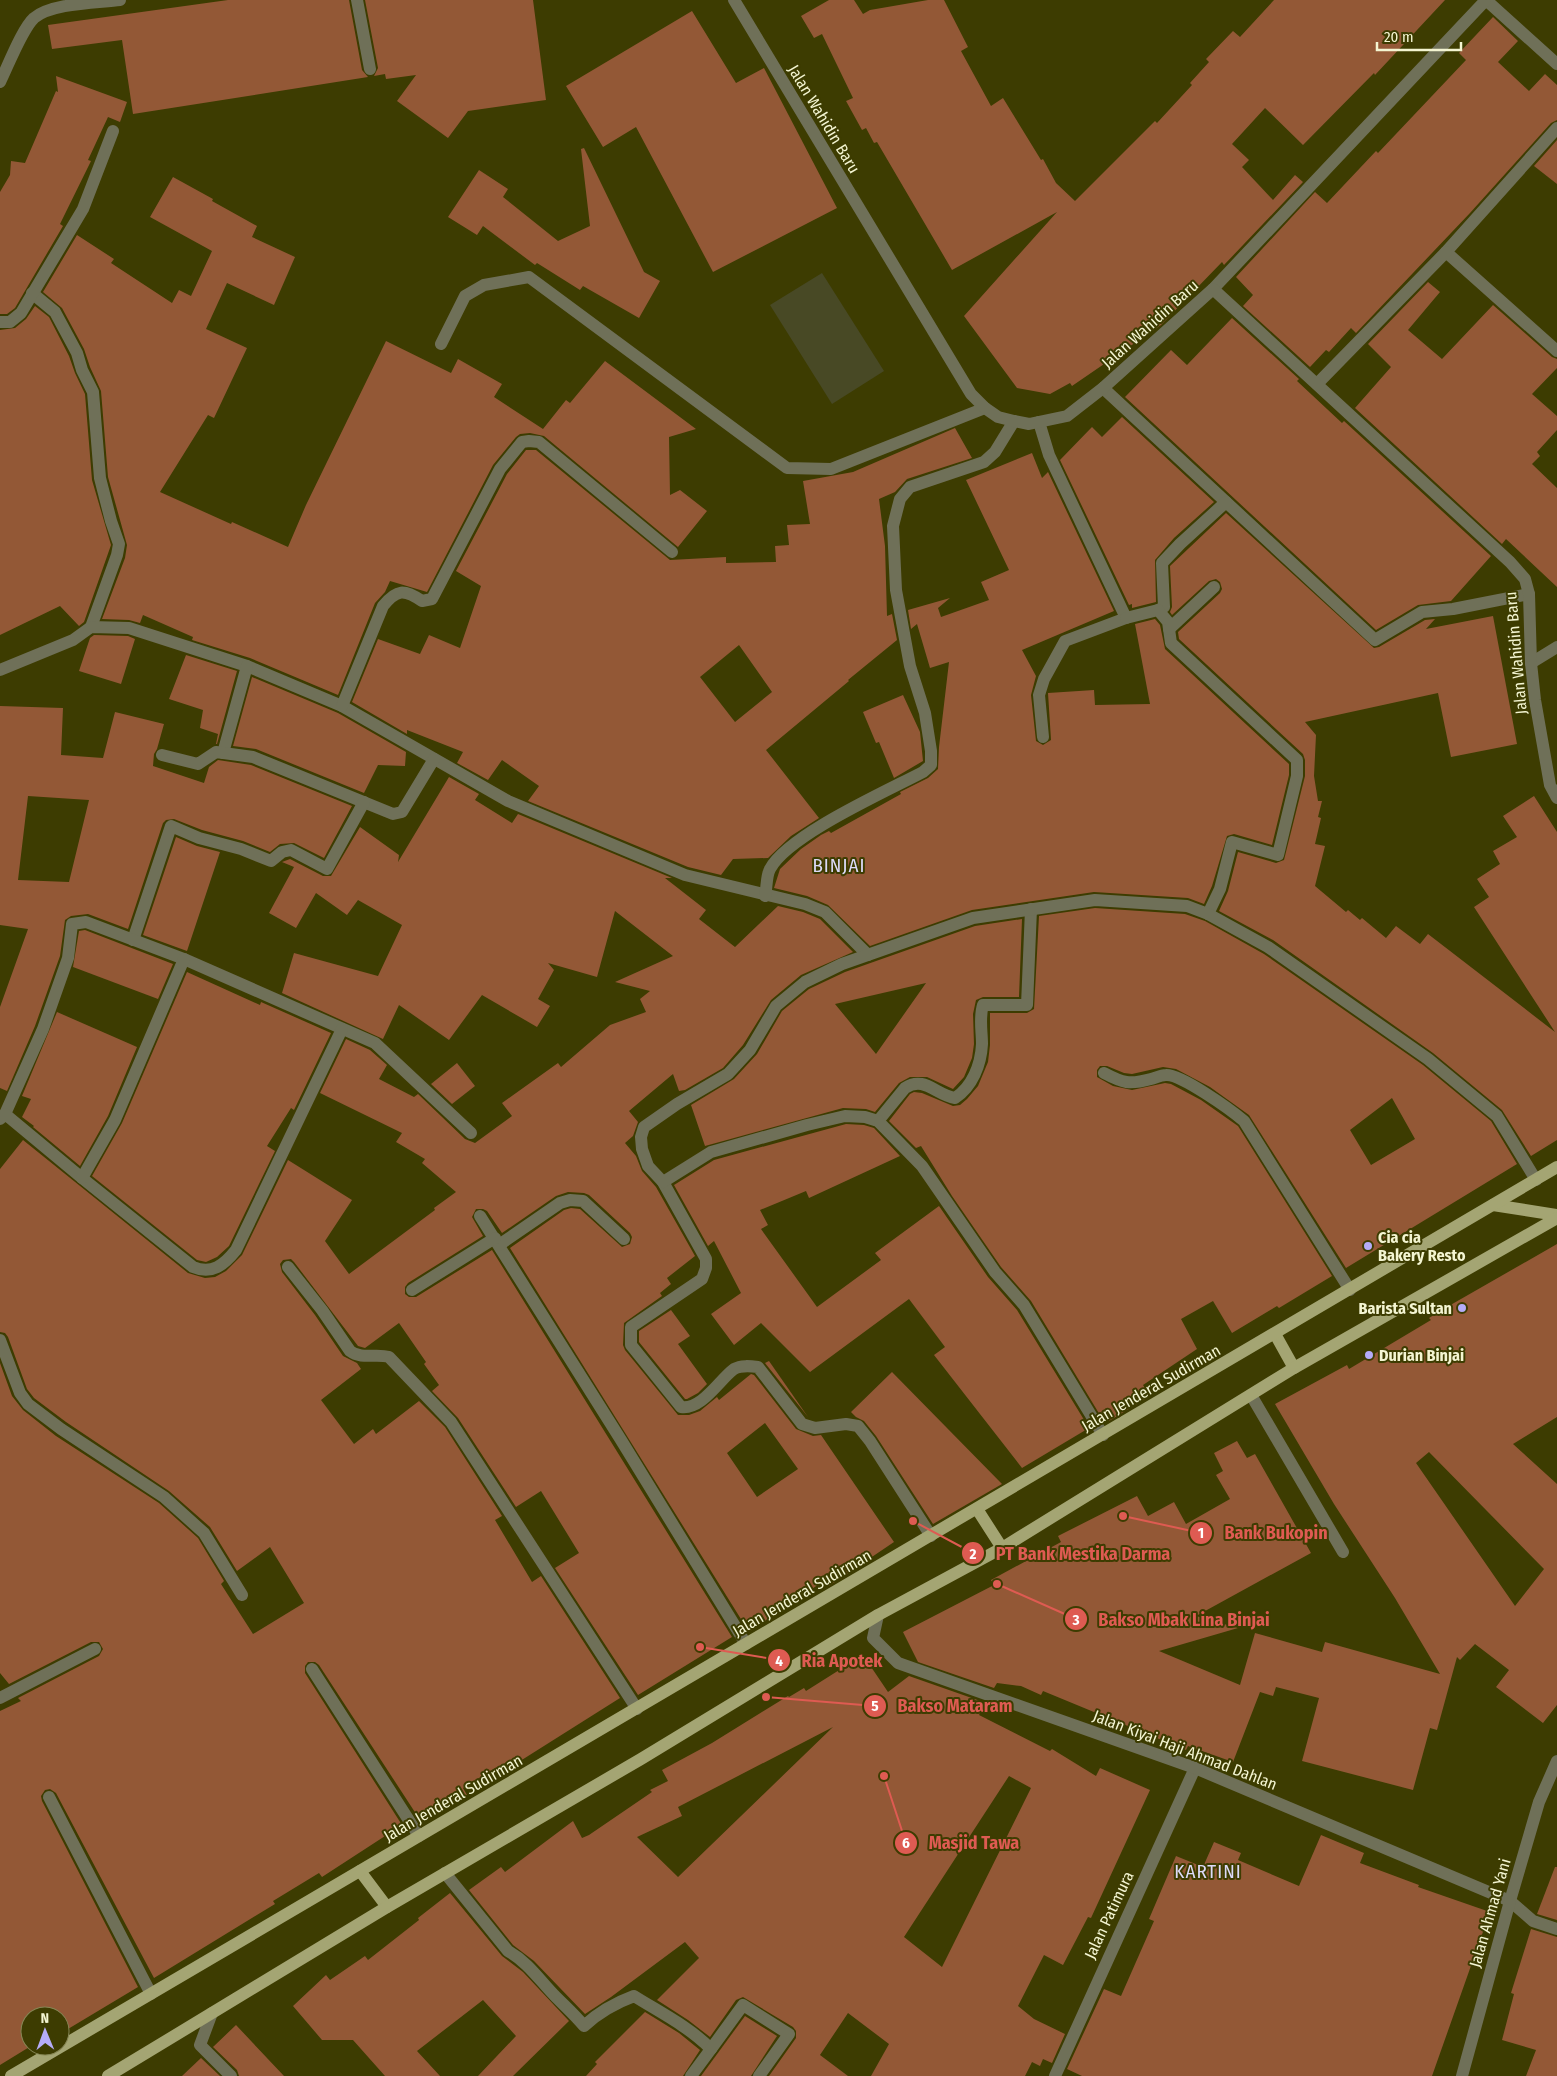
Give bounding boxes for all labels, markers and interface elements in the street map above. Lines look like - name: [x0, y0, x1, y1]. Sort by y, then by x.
- scale bar: [1377, 20, 1461, 52]
- text: 20 m: [1384, 28, 1414, 46]
- street label: Jalan Wahidin Baru: [784, 61, 864, 177]
- street label: Jalan Wahidin Baru: [1098, 276, 1202, 372]
- street label: Jalan Wahidin Baru: [1501, 591, 1531, 715]
- district label: BINJAI: [812, 854, 866, 877]
- place label: Cia cia Bakery Resto: [1378, 1228, 1466, 1265]
- marker: Cia cia Bakery Resto: [1362, 1240, 1374, 1252]
- place label: Barista Sultan: [1359, 1299, 1452, 1318]
- marker: Barista Sultan: [1456, 1302, 1468, 1314]
- street label: Jalan Jenderal Sudirman: [1078, 1340, 1224, 1436]
- place label: Durian Binjai: [1379, 1346, 1464, 1365]
- marker: Durian Binjai: [1363, 1349, 1375, 1361]
- callout: Bank Bukopin: [1189, 1516, 1337, 1549]
- text: Bank Bukopin: [1224, 1522, 1328, 1544]
- text: 1: [1198, 1524, 1204, 1542]
- callout: PT Bank Mestika Darma: [961, 1537, 1180, 1570]
- text: PT Bank Mestika Darma: [996, 1543, 1170, 1565]
- street label: Jalan Jenderal Sudirman: [729, 1545, 875, 1641]
- text: 2: [969, 1545, 977, 1563]
- callout: Bakso Mbak Lina Binjai: [1063, 1603, 1279, 1636]
- text: Bakso Mbak Lina Binjai: [1098, 1609, 1270, 1631]
- text: 3: [1071, 1611, 1080, 1629]
- callout: Ria Apotek: [767, 1644, 893, 1677]
- text: Ria Apotek: [802, 1650, 883, 1672]
- text: 4: [775, 1652, 783, 1670]
- callout: Bakso Mataram: [862, 1689, 1022, 1722]
- text: Bakso Mataram: [897, 1695, 1013, 1717]
- text: 5: [871, 1697, 879, 1715]
- street label: Jalan Kiyai Haji Ahmad Dahlan: [1090, 1706, 1280, 1794]
- street label: Jalan Jenderal Sudirman: [380, 1750, 526, 1846]
- callout: Masjid Tawa: [894, 1827, 1029, 1860]
- text: Masjid Tawa: [929, 1832, 1019, 1854]
- text: 6: [902, 1834, 910, 1852]
- street label: Jalan Ahmad Yani: [1465, 1856, 1515, 1970]
- district label: KARTINI: [1174, 1860, 1242, 1883]
- street label: Jalan Patimura: [1080, 1868, 1138, 1962]
- north arrow: [20, 2006, 70, 2056]
- text: N: [40, 2010, 49, 2027]

